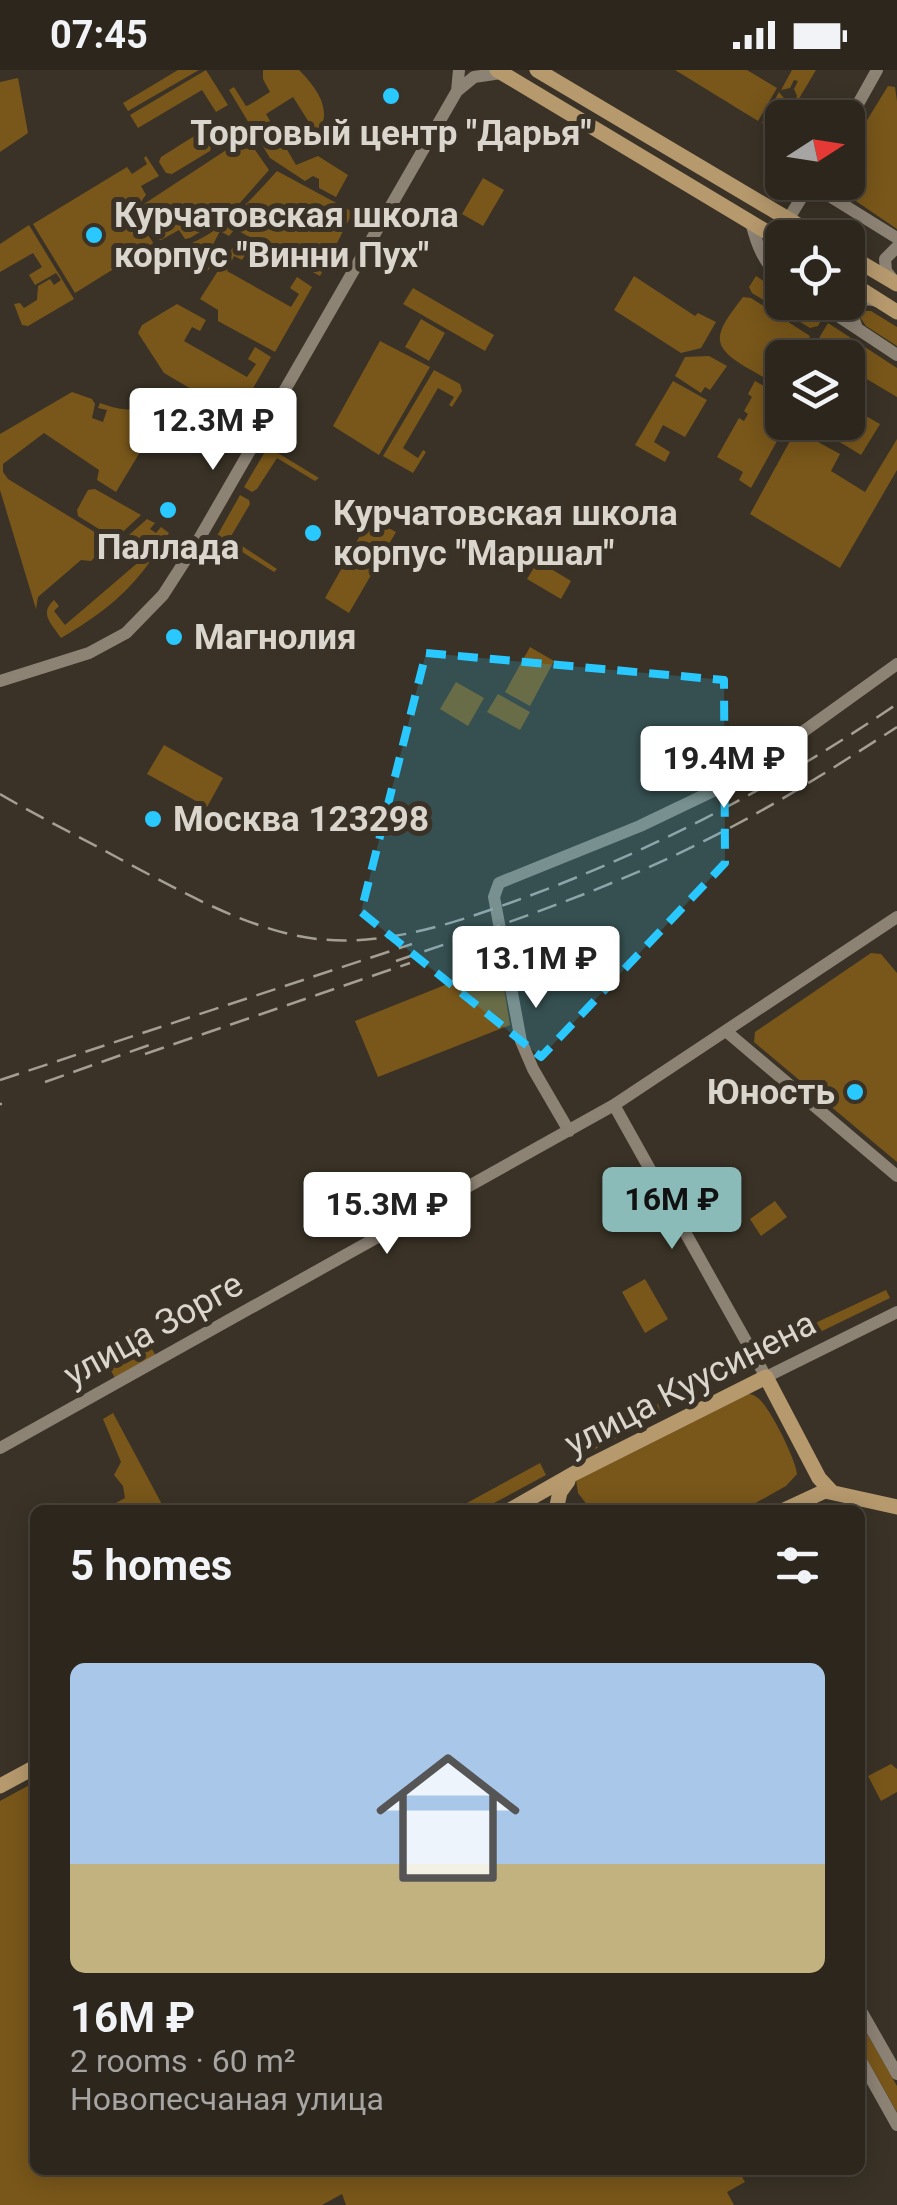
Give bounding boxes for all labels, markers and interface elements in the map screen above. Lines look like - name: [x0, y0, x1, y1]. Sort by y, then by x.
- text: 07:45: [50, 13, 148, 57]
- marker: Торговый центр "Дарья": [380, 85, 402, 107]
- north arrow: [765, 100, 865, 200]
- map controls: [765, 100, 865, 440]
- place label: Торговый центр "Дарья": [190, 113, 592, 154]
- place label: Курчатовская школа корпус "Винни Пух": [114, 195, 459, 276]
- button: locate: [765, 220, 865, 320]
- marker: Курчатовская школа корпус "Винни Пух": [83, 224, 105, 246]
- button: layers: [765, 340, 865, 440]
- pin: 12.3M ₽: [121, 388, 305, 473]
- text: 12.3M ₽: [152, 401, 274, 439]
- place label: Курчатовская школа корпус "Маршал": [333, 493, 678, 574]
- marker: Паллада: [157, 499, 179, 521]
- marker: Курчатовская школа корпус "Маршал": [302, 522, 324, 544]
- place label: Паллада: [97, 527, 239, 568]
- place label: Магнолия: [194, 617, 357, 658]
- marker: Магнолия: [163, 626, 185, 648]
- pin: 19.4M ₽: [632, 726, 816, 811]
- text: 19.4M ₽: [663, 739, 785, 777]
- place label: Москва 123298: [173, 799, 429, 840]
- marker: Москва 123298: [142, 808, 164, 830]
- pin: 13.1M ₽: [444, 926, 628, 1011]
- text: 13.1M ₽: [475, 939, 597, 977]
- place label: Юность: [707, 1072, 835, 1113]
- marker: Юность: [844, 1081, 866, 1103]
- pin: 16M ₽: [602, 1167, 742, 1252]
- pin: 15.3M ₽: [295, 1172, 479, 1257]
- text: 16M ₽: [624, 1180, 720, 1218]
- text: 15.3M ₽: [326, 1185, 448, 1223]
- street label: улица Зорге: [57, 1263, 250, 1395]
- street label: улица Куусинена: [558, 1303, 822, 1464]
- icon: filters: [770, 1538, 825, 1593]
- text: 5 homes: [70, 1541, 232, 1590]
- icon: home: [358, 1728, 538, 1908]
- text: 16M ₽: [70, 1993, 195, 2042]
- text: 2 rooms · 60 m²: [70, 2042, 295, 2080]
- text: Новопесчаная улица: [70, 2080, 384, 2118]

